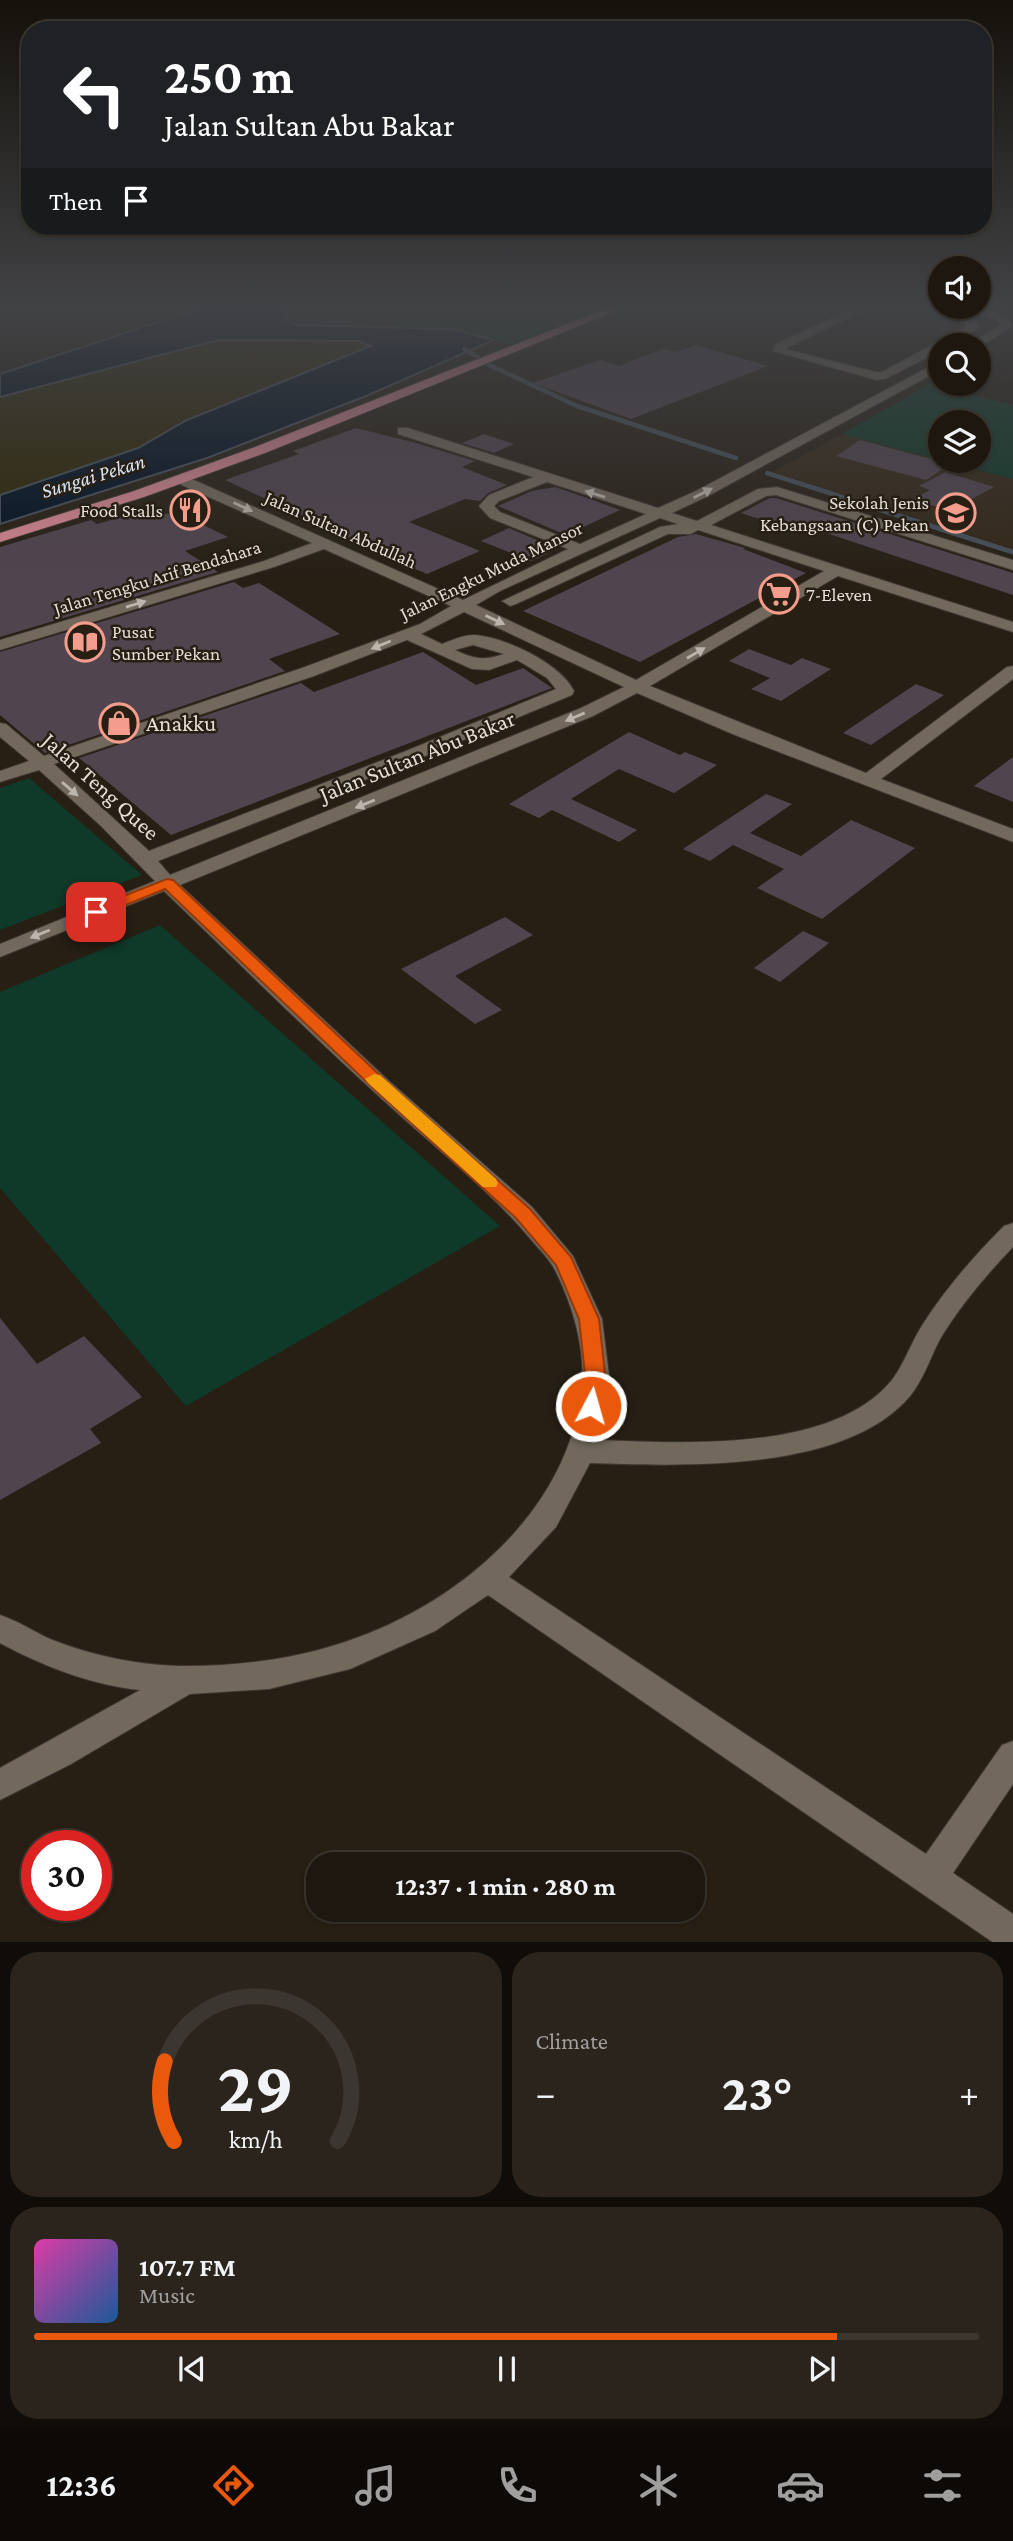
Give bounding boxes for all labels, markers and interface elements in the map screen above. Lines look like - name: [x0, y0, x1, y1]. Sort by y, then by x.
- icon: left: [49, 49, 140, 140]
- text: 250 m: [164, 49, 294, 104]
- text: Jalan Sultan Abu Bakar: [164, 107, 455, 143]
- icon: arrive: [117, 182, 155, 220]
- text: Then: [49, 187, 103, 216]
- map controls: [928, 256, 991, 473]
- button: sound: [928, 256, 991, 319]
- button: search: [928, 333, 991, 396]
- button: layers: [928, 410, 991, 473]
- water label: Sungai Pekan: [38, 449, 148, 503]
- street label: Jalan Sultan Abdullah: [260, 486, 420, 572]
- one-way arrow: [693, 487, 713, 499]
- one-way arrow: [584, 488, 605, 498]
- restaurant icon: Food Stalls: [169, 489, 211, 531]
- place label: Sekolah Jenis Kebangsaan (C) Pekan: [760, 492, 929, 536]
- school or university icon: Sekolah Jenis Kebangsaan (C) Pekan: [935, 492, 977, 534]
- place label: Food Stalls: [80, 500, 163, 521]
- one-way arrow: [232, 502, 253, 513]
- street label: Jalan Engku Muda Mansor: [395, 517, 586, 625]
- street label: Jalan Tengku Arif Bendahara: [49, 536, 263, 620]
- supermarket icon: 7-Eleven: [758, 573, 800, 615]
- place label: 7-Eleven: [806, 584, 872, 605]
- one-way arrow: [126, 599, 147, 609]
- one-way arrow: [485, 614, 505, 626]
- library icon: Pusat Sumber Pekan: [64, 621, 106, 663]
- place label: Pusat Sumber Pekan: [112, 621, 220, 664]
- one-way arrow: [370, 640, 391, 651]
- one-way arrow: [686, 647, 706, 659]
- shop icon: Anakku: [98, 702, 140, 744]
- street label: Jalan Sultan Abu Bakar: [313, 705, 519, 808]
- place label: Anakku: [146, 710, 216, 736]
- one-way arrow: [565, 712, 586, 723]
- street label: Jalan Teng Quee: [36, 725, 165, 845]
- one-way arrow: [61, 781, 78, 796]
- one-way arrow: [355, 798, 376, 809]
- pin: [66, 882, 126, 942]
- icon: arrive: [77, 893, 115, 931]
- one-way arrow: [30, 929, 51, 940]
- position arrow: [554, 1369, 628, 1443]
- speed limit sign: 30: [21, 1830, 112, 1921]
- text: 12:37 · 1 min · 280 m: [395, 1872, 616, 1901]
- text: Climate: [536, 2028, 608, 2054]
- text: 29: [217, 2046, 294, 2127]
- text: 23°: [722, 2063, 793, 2121]
- text: −: [536, 2072, 556, 2114]
- text: +: [959, 2072, 979, 2114]
- text: km/h: [229, 2125, 283, 2152]
- text: 107.7 FM: [139, 2253, 236, 2282]
- text: Music: [139, 2282, 195, 2308]
- icon: previous: [173, 2350, 211, 2388]
- icon: pause: [488, 2350, 526, 2388]
- icon: next: [803, 2350, 841, 2388]
- icon: directions: [209, 2461, 258, 2510]
- icon: music: [351, 2461, 400, 2510]
- icon: phone: [493, 2461, 542, 2510]
- icon: climate: [634, 2461, 683, 2510]
- icon: car: [776, 2461, 825, 2510]
- icon: filters: [918, 2461, 967, 2510]
- text: 12:36: [46, 2467, 117, 2503]

